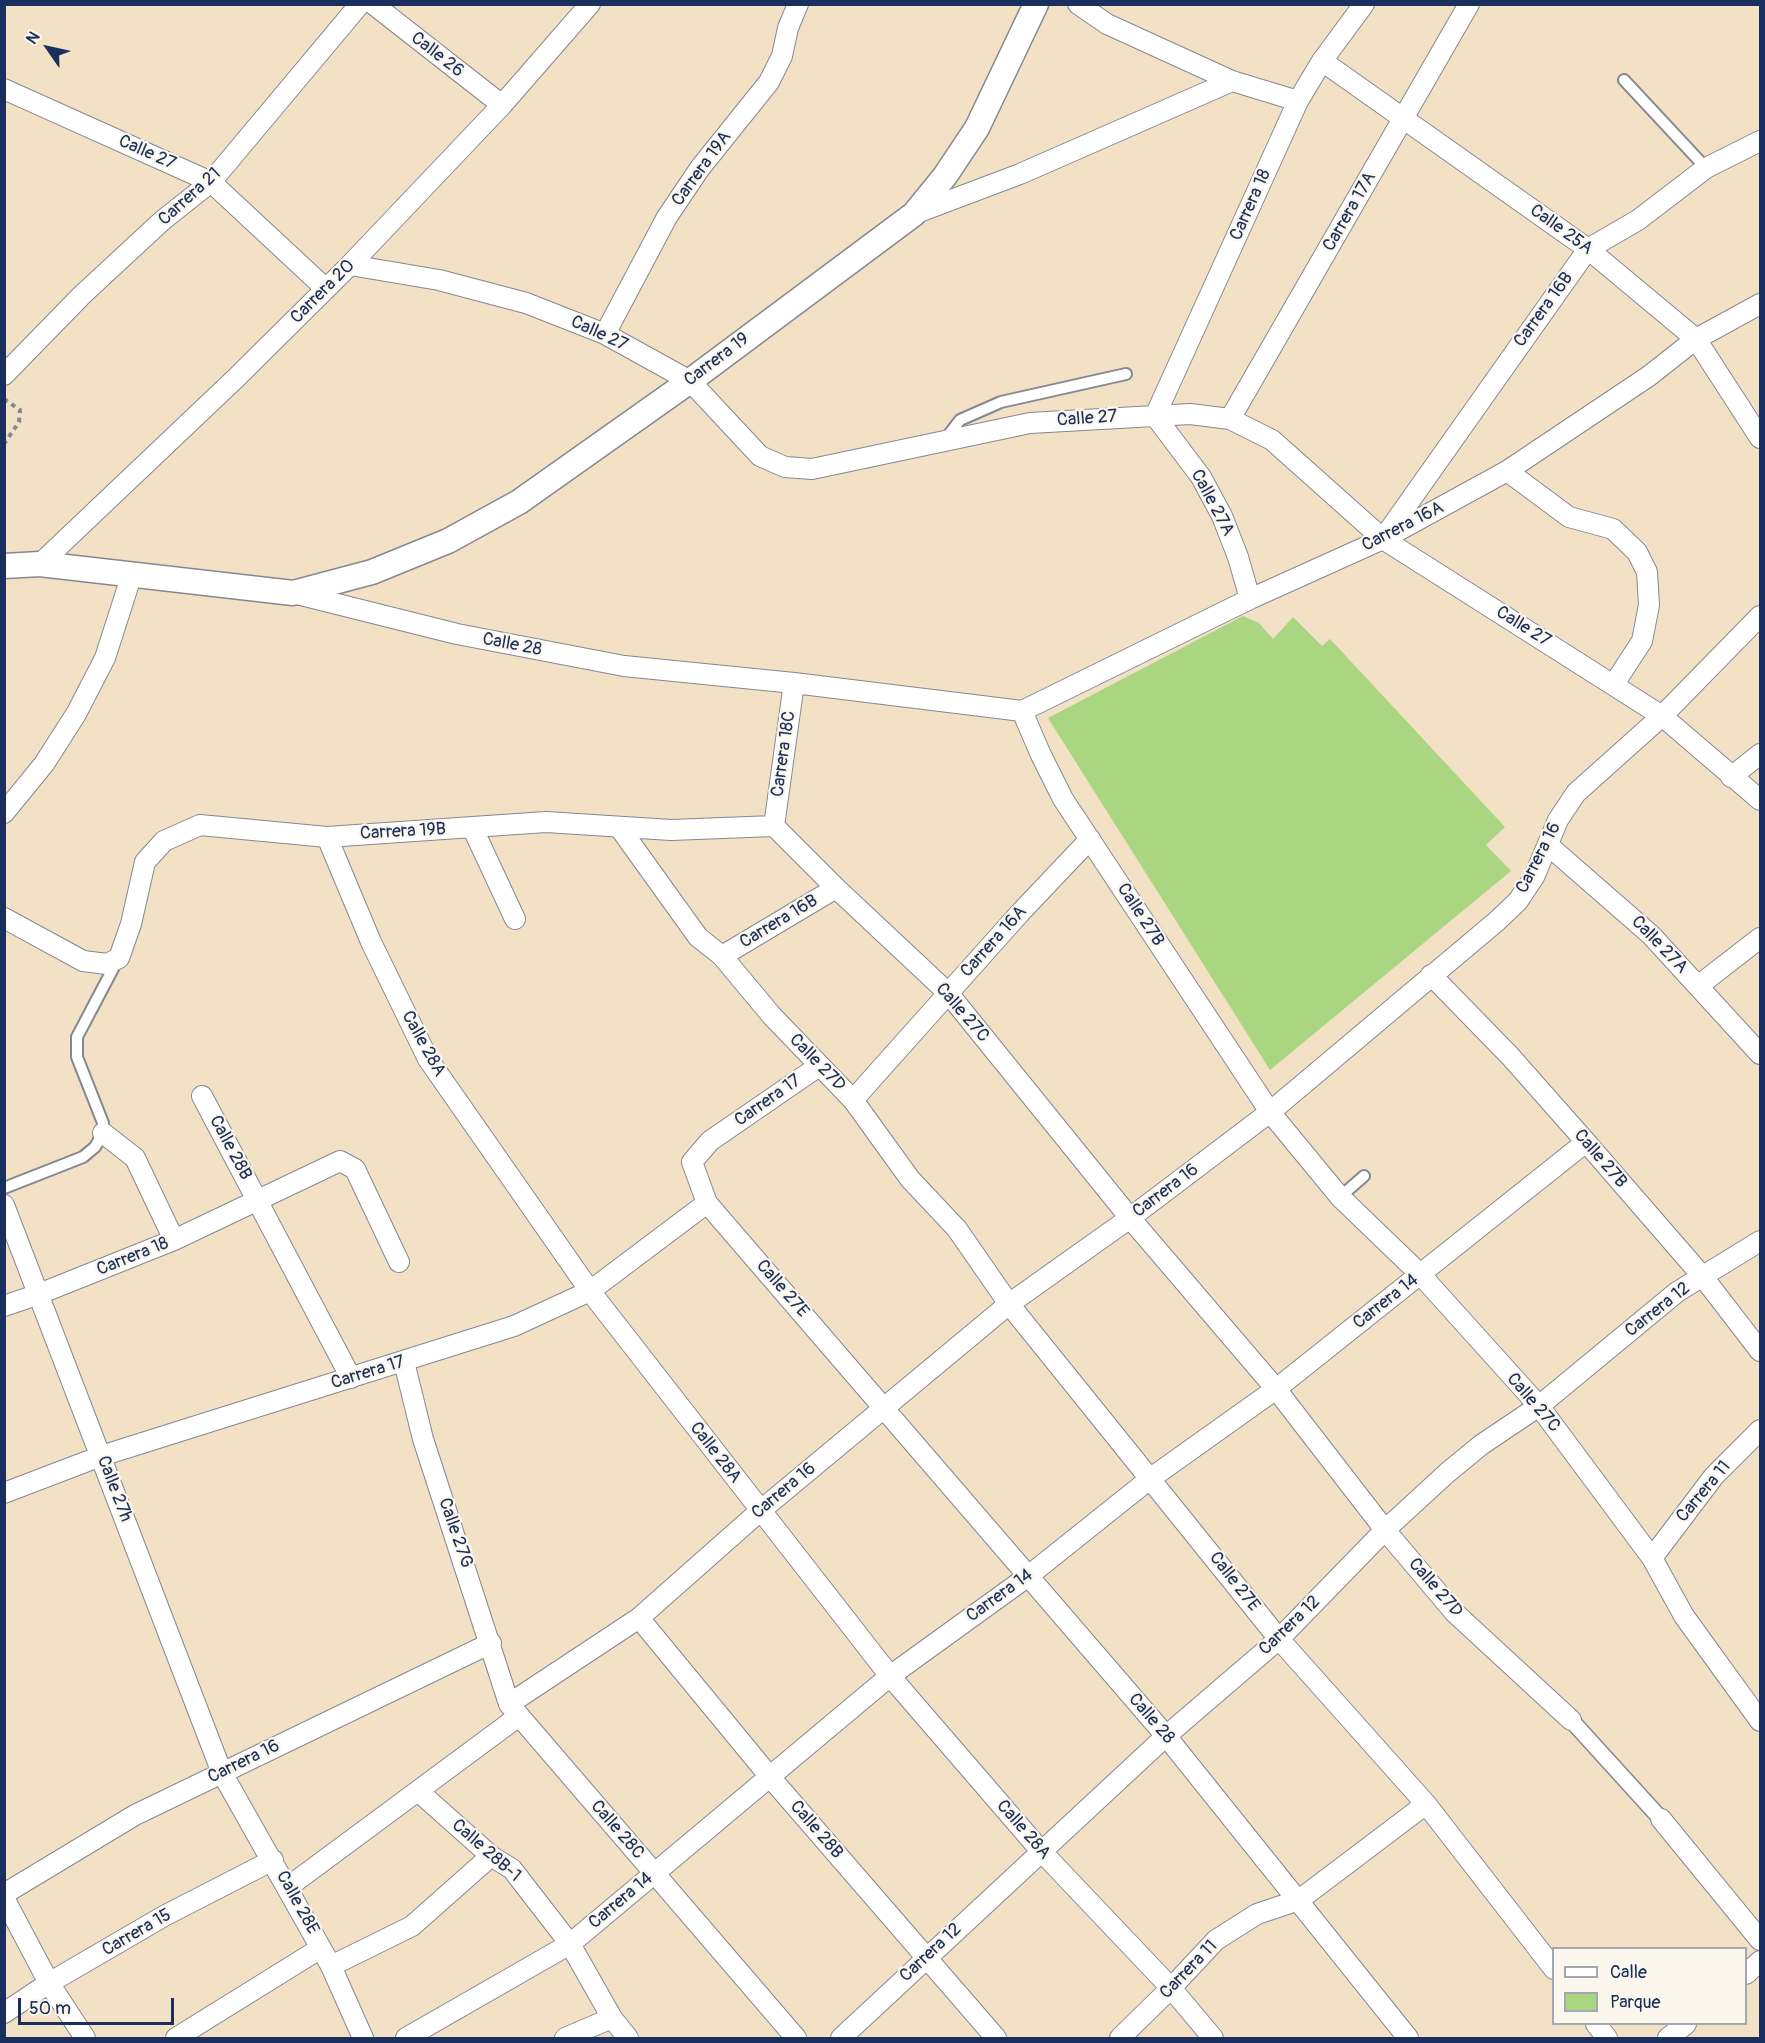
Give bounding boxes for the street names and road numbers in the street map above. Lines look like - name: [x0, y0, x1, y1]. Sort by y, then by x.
- street label: Calle 26: [406, 28, 468, 82]
- street label: Carrera 19A: [668, 127, 736, 211]
- street label: Calle 27: [115, 131, 179, 175]
- street label: Carrera 21: [154, 163, 226, 231]
- street label: Carrera 18: [1226, 166, 1276, 244]
- street label: Carrera 17A: [1319, 169, 1381, 255]
- street label: Calle 25A: [1525, 200, 1597, 260]
- street label: Carrera 20: [286, 255, 360, 329]
- street label: Carrera 16B: [1510, 268, 1578, 352]
- street label: Calle 27: [567, 311, 631, 357]
- street label: Carrera 19: [680, 329, 754, 391]
- street label: Calle 27: [1056, 406, 1118, 432]
- street label: Calle 27A: [1186, 466, 1238, 540]
- street label: Carrera 16A: [1359, 497, 1447, 557]
- street label: Calle 27: [1492, 602, 1554, 652]
- street label: Calle 28: [481, 629, 543, 661]
- street label: Carrera 18C: [767, 710, 801, 798]
- street label: Carrera 19B: [359, 819, 447, 845]
- street label: Carrera 16: [1512, 819, 1566, 897]
- street label: Calle 27B: [1112, 880, 1168, 950]
- street label: Carrera 16B: [736, 890, 822, 954]
- street label: Carrera 16A: [956, 902, 1032, 982]
- street label: Calle 27A: [1626, 912, 1692, 978]
- street label: Calle 27C: [930, 979, 994, 1047]
- street label: Calle 28A: [396, 1007, 450, 1081]
- street label: Calle 27D: [784, 1030, 850, 1096]
- street label: Carrera 17: [731, 1070, 805, 1132]
- street label: Calle 28B: [204, 1112, 256, 1184]
- street label: Calle 27B: [1569, 1125, 1631, 1193]
- street label: Carrera 16: [1129, 1159, 1203, 1223]
- street label: Carrera 18: [94, 1233, 172, 1281]
- street label: Calle 27E: [751, 1256, 813, 1322]
- street label: Carrera 14: [1349, 1270, 1423, 1334]
- street label: Carrera 12: [1621, 1278, 1695, 1342]
- street label: Carrera 17: [328, 1352, 408, 1394]
- street label: Calle 27C: [1501, 1369, 1565, 1437]
- street label: Calle 28A: [684, 1418, 746, 1488]
- street label: Calle 27h: [92, 1453, 136, 1525]
- street label: Carrera 11: [1672, 1457, 1736, 1527]
- street label: Carrera 16: [748, 1458, 820, 1524]
- street label: Calle 27G: [433, 1495, 477, 1571]
- street label: Calle 27E: [1204, 1548, 1264, 1616]
- street label: Calle 27D: [1403, 1554, 1467, 1622]
- street label: Carrera 14: [962, 1565, 1038, 1627]
- street label: Carrera 12: [1255, 1592, 1325, 1660]
- street label: Calle 28: [1123, 1689, 1179, 1749]
- street label: Carrera 16: [205, 1735, 283, 1789]
- street label: Calle 28C: [586, 1796, 648, 1864]
- street label: Calle 28B: [785, 1796, 847, 1864]
- street label: Calle 28A: [991, 1796, 1055, 1864]
- street label: Calle 28B-1: [447, 1815, 525, 1887]
- street label: Calle 28E: [271, 1867, 323, 1939]
- street label: Carrera 14: [585, 1868, 657, 1934]
- street label: Carrera 15: [99, 1905, 175, 1961]
- street label: Carrera 12: [896, 1919, 966, 1987]
- street label: Carrera 11: [1156, 1936, 1222, 2004]

